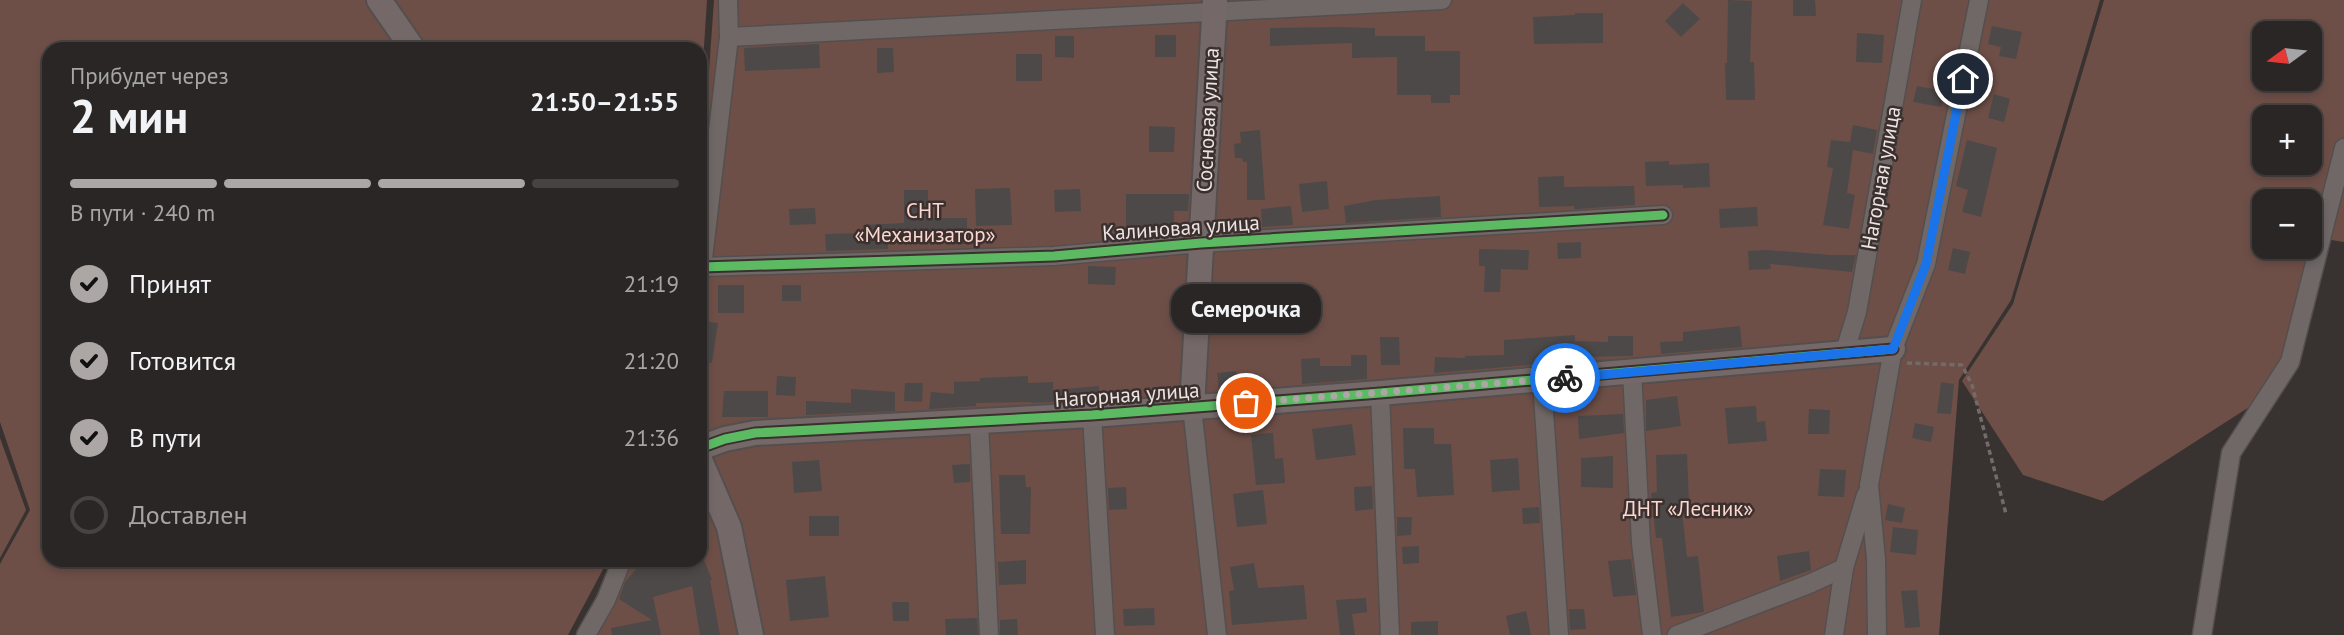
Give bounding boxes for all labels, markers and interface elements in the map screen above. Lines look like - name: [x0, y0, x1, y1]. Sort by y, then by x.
- north arrow: [2252, 21, 2322, 91]
- map controls: [2252, 21, 2322, 259]
- street label: Сосновая улица: [1190, 47, 1225, 193]
- pin: [1933, 49, 1993, 109]
- icon: home: [1944, 60, 1982, 98]
- text: Прибудет через: [70, 61, 229, 90]
- text: 21:50–21:55: [530, 85, 679, 118]
- text: 2 мин: [70, 86, 188, 146]
- street label: Нагорная улица: [1855, 104, 1906, 252]
- button: +: [2252, 105, 2322, 175]
- button: −: [2252, 189, 2322, 259]
- park label: СНТ «Механизатор»: [854, 197, 996, 248]
- text: В пути · 240 m: [70, 198, 215, 227]
- street label: Калиновая улица: [1101, 209, 1261, 246]
- icon: check: [70, 265, 108, 303]
- text: Принят: [129, 267, 211, 300]
- text: 21:19: [624, 269, 679, 298]
- callout: Семерочка: [1171, 284, 1321, 333]
- text: Семерочка: [1191, 294, 1301, 323]
- icon: check: [70, 342, 108, 380]
- courier: [1530, 343, 1600, 413]
- text: Готовится: [129, 344, 236, 377]
- text: 21:20: [624, 346, 679, 375]
- icon: bike: [1546, 359, 1584, 397]
- pin: [1216, 373, 1276, 433]
- street label: Нагорная улица: [1054, 376, 1200, 413]
- icon: bag: [1227, 384, 1265, 422]
- icon: check: [70, 419, 108, 457]
- text: В пути: [129, 421, 202, 454]
- text: 21:36: [624, 423, 679, 452]
- park label: ДНТ «Лесник»: [1623, 495, 1753, 522]
- text: Доставлен: [129, 498, 248, 531]

